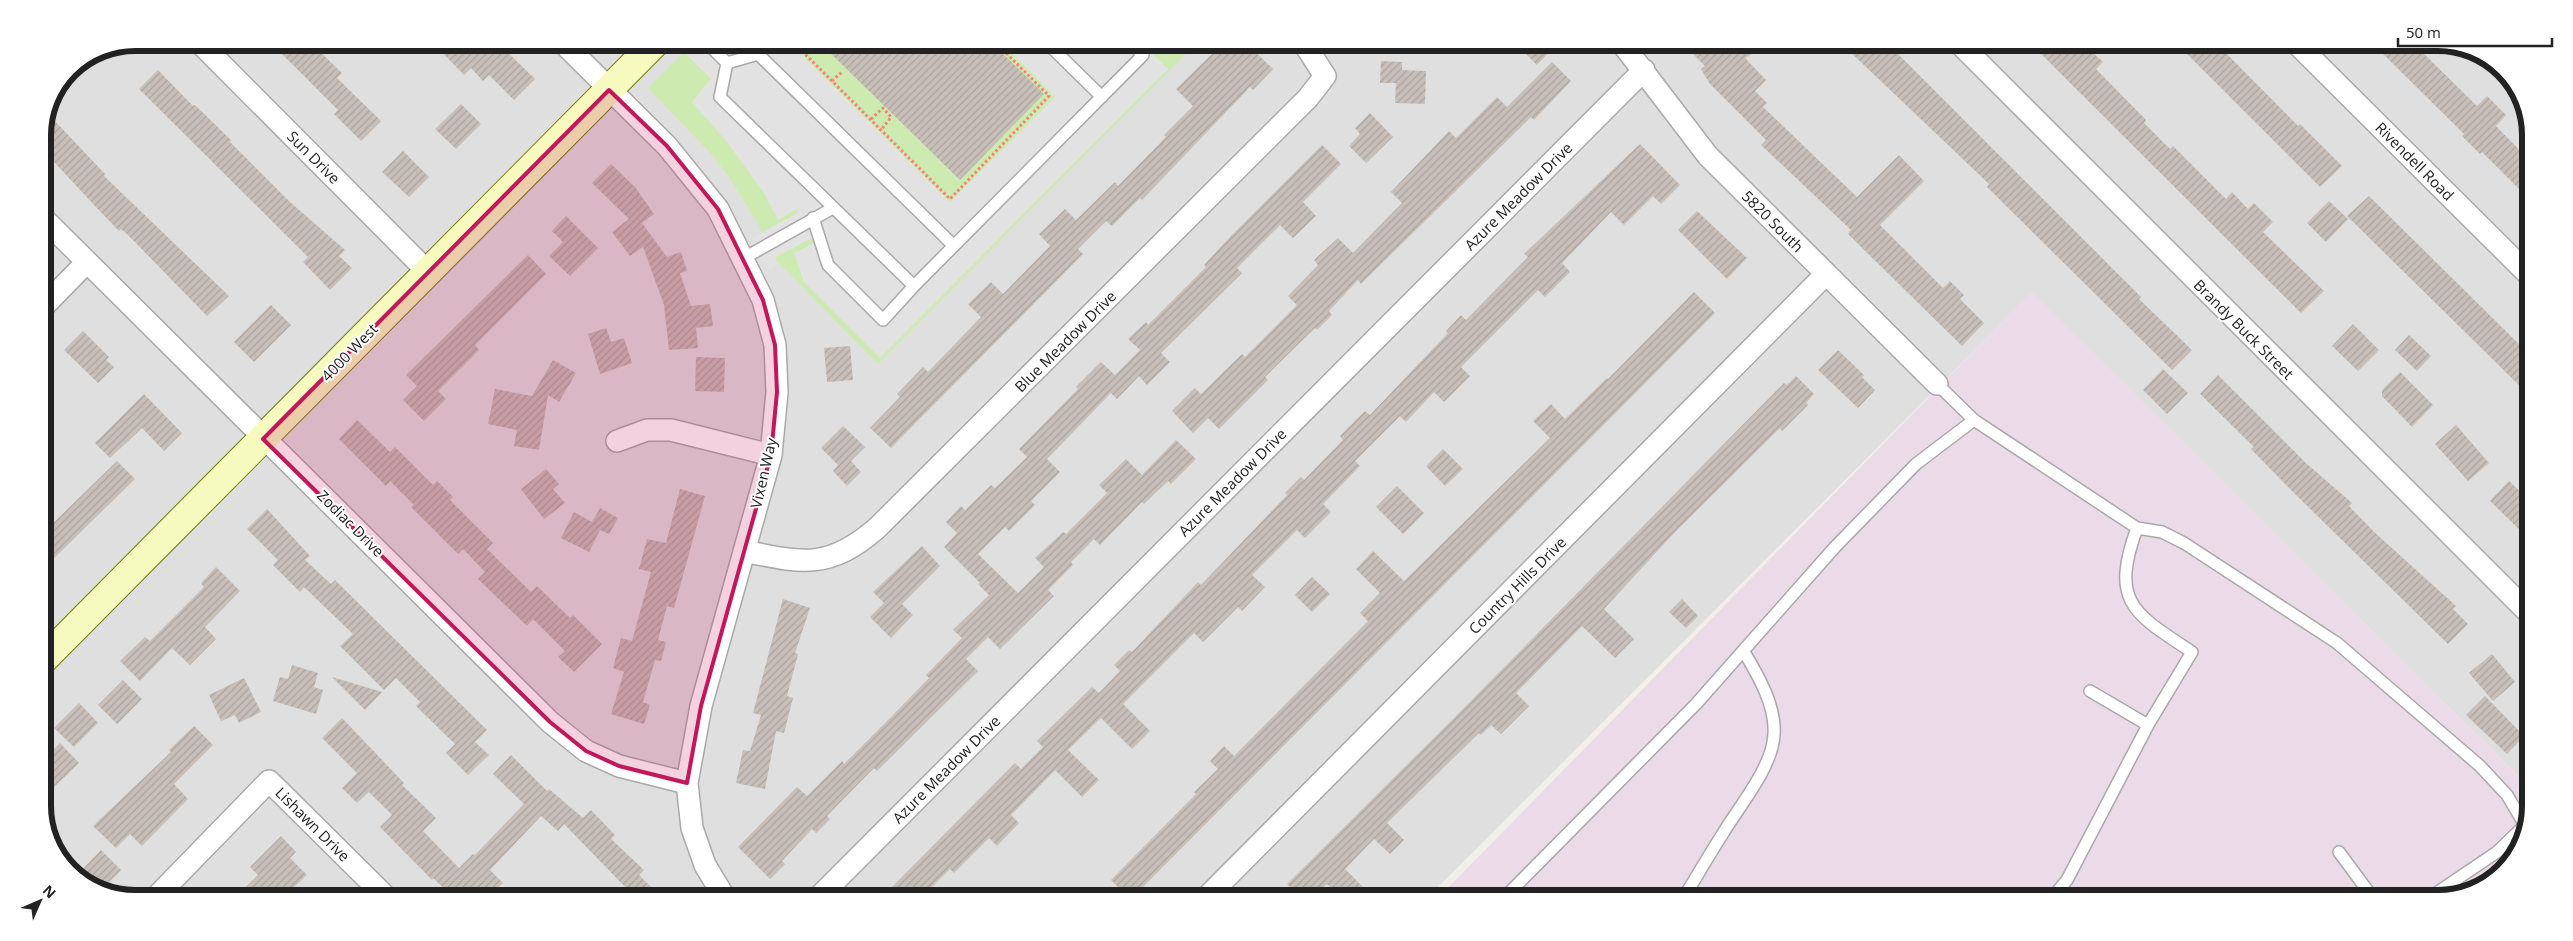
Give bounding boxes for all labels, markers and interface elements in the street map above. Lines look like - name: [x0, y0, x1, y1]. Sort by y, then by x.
- scale bar: [2398, 15, 2552, 47]
- text: 50 m: [2406, 22, 2441, 42]
- street label: Rivendell Road: [2372, 118, 2458, 204]
- street label: Sun Drive: [283, 126, 345, 188]
- street label: Azure Meadow Drive: [1460, 138, 1576, 254]
- street label: 5820 South: [1738, 186, 1808, 256]
- street label: Brandy Buck Street: [2190, 275, 2298, 383]
- street label: Blue Meadow Drive: [1010, 286, 1120, 396]
- street label: 4000 West: [316, 319, 382, 385]
- street label: Azure Meadow Drive: [1174, 424, 1290, 540]
- street label: Vixen Way: [745, 435, 781, 510]
- street label: Zodiac Drive: [313, 485, 389, 561]
- street label: Country Hills Drive: [1464, 532, 1570, 638]
- street label: Azure Meadow Drive: [888, 711, 1004, 827]
- street label: Lishawn Drive: [271, 782, 355, 866]
- north arrow: [15, 876, 65, 926]
- text: N: [39, 881, 60, 902]

